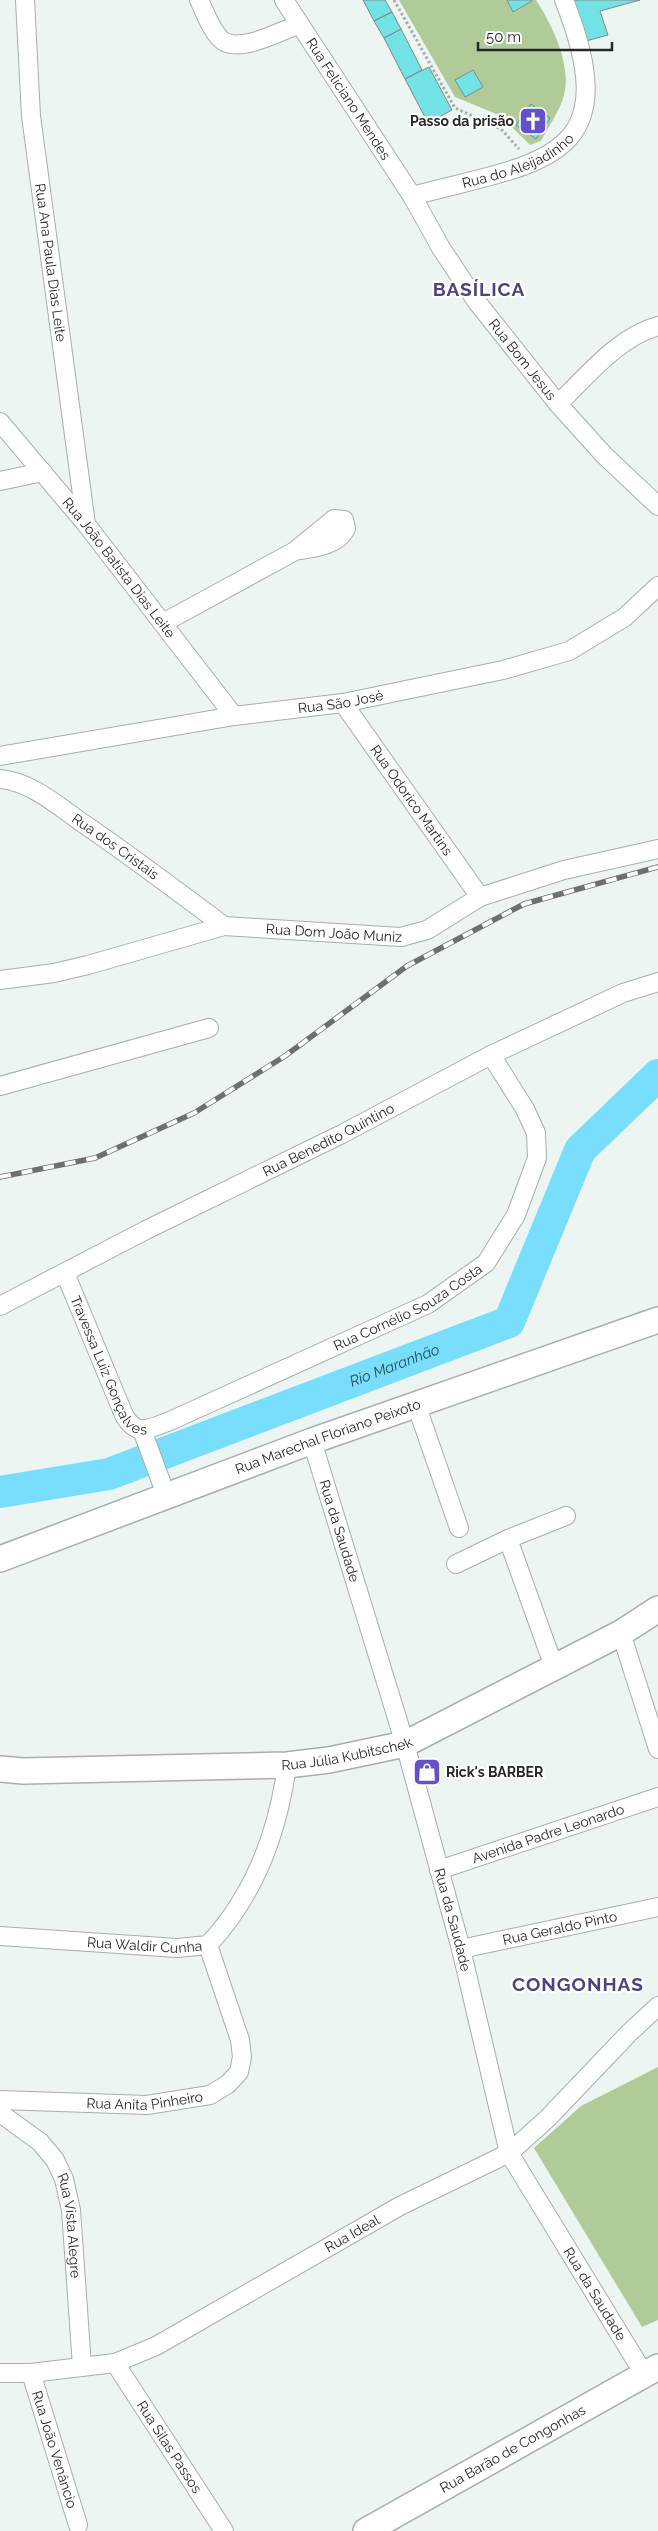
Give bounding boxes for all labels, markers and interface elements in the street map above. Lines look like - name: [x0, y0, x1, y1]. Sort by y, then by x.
- scale bar: [478, 20, 612, 52]
- text: 50 m: [486, 28, 521, 46]
- street label: Rua Feliciano Mendes: [303, 35, 394, 163]
- church icon: Passo da prisão: [518, 106, 548, 136]
- place label: Passo da prisão: [410, 113, 515, 129]
- street label: Rua do Aleijadinho: [460, 130, 577, 191]
- street label: Rua Ana Paula Dias Leite: [32, 182, 69, 343]
- district label: BASÍLICA: [433, 278, 525, 300]
- street label: Rua Bom Jesus: [486, 316, 560, 403]
- street label: Rua João Batista Dias Leite: [59, 494, 179, 641]
- street label: Rua São José: [297, 687, 385, 716]
- street label: Rua Odorico Martins: [367, 742, 456, 859]
- street label: Rua dos Cristais: [69, 810, 162, 883]
- street label: Rua Dom João Muniz: [265, 921, 403, 945]
- street label: Rua Benedito Quintino: [260, 1100, 397, 1180]
- street label: Rua Cornélio Souza Costa: [331, 1260, 485, 1354]
- street label: Travessa Luiz Gonçalves: [67, 1293, 147, 1437]
- water label: Rio Maranhão: [347, 1340, 442, 1391]
- street label: Rua Marechal Floriano Peixoto: [233, 1396, 423, 1477]
- street label: Rua da Saudade: [316, 1478, 363, 1584]
- street label: Rua Júlia Kubitschek: [281, 1733, 416, 1773]
- shop icon: Rick's BARBER: [412, 1757, 442, 1787]
- place label: Rick's BARBER: [446, 1764, 544, 1780]
- street label: Avenida Padre Leonardo: [470, 1801, 626, 1866]
- street label: Rua da Saudade: [431, 1866, 474, 1973]
- street label: Rua Geraldo Pinto: [501, 1908, 618, 1948]
- street label: Rua Waldir Cunha: [87, 1934, 203, 1956]
- district label: CONGONHAS: [512, 1973, 644, 1995]
- street label: Rua Anita Pinheiro: [86, 2088, 204, 2113]
- street label: Rua Vista Alegre: [54, 2170, 84, 2279]
- street label: Rua Ideal: [322, 2211, 382, 2255]
- street label: Rua da Saudade: [560, 2244, 630, 2343]
- street label: Rua João Venâncio: [29, 2389, 80, 2510]
- street label: Rua Silas Passos: [134, 2398, 205, 2496]
- street label: Rua Barão de Congonhas: [437, 2401, 588, 2496]

